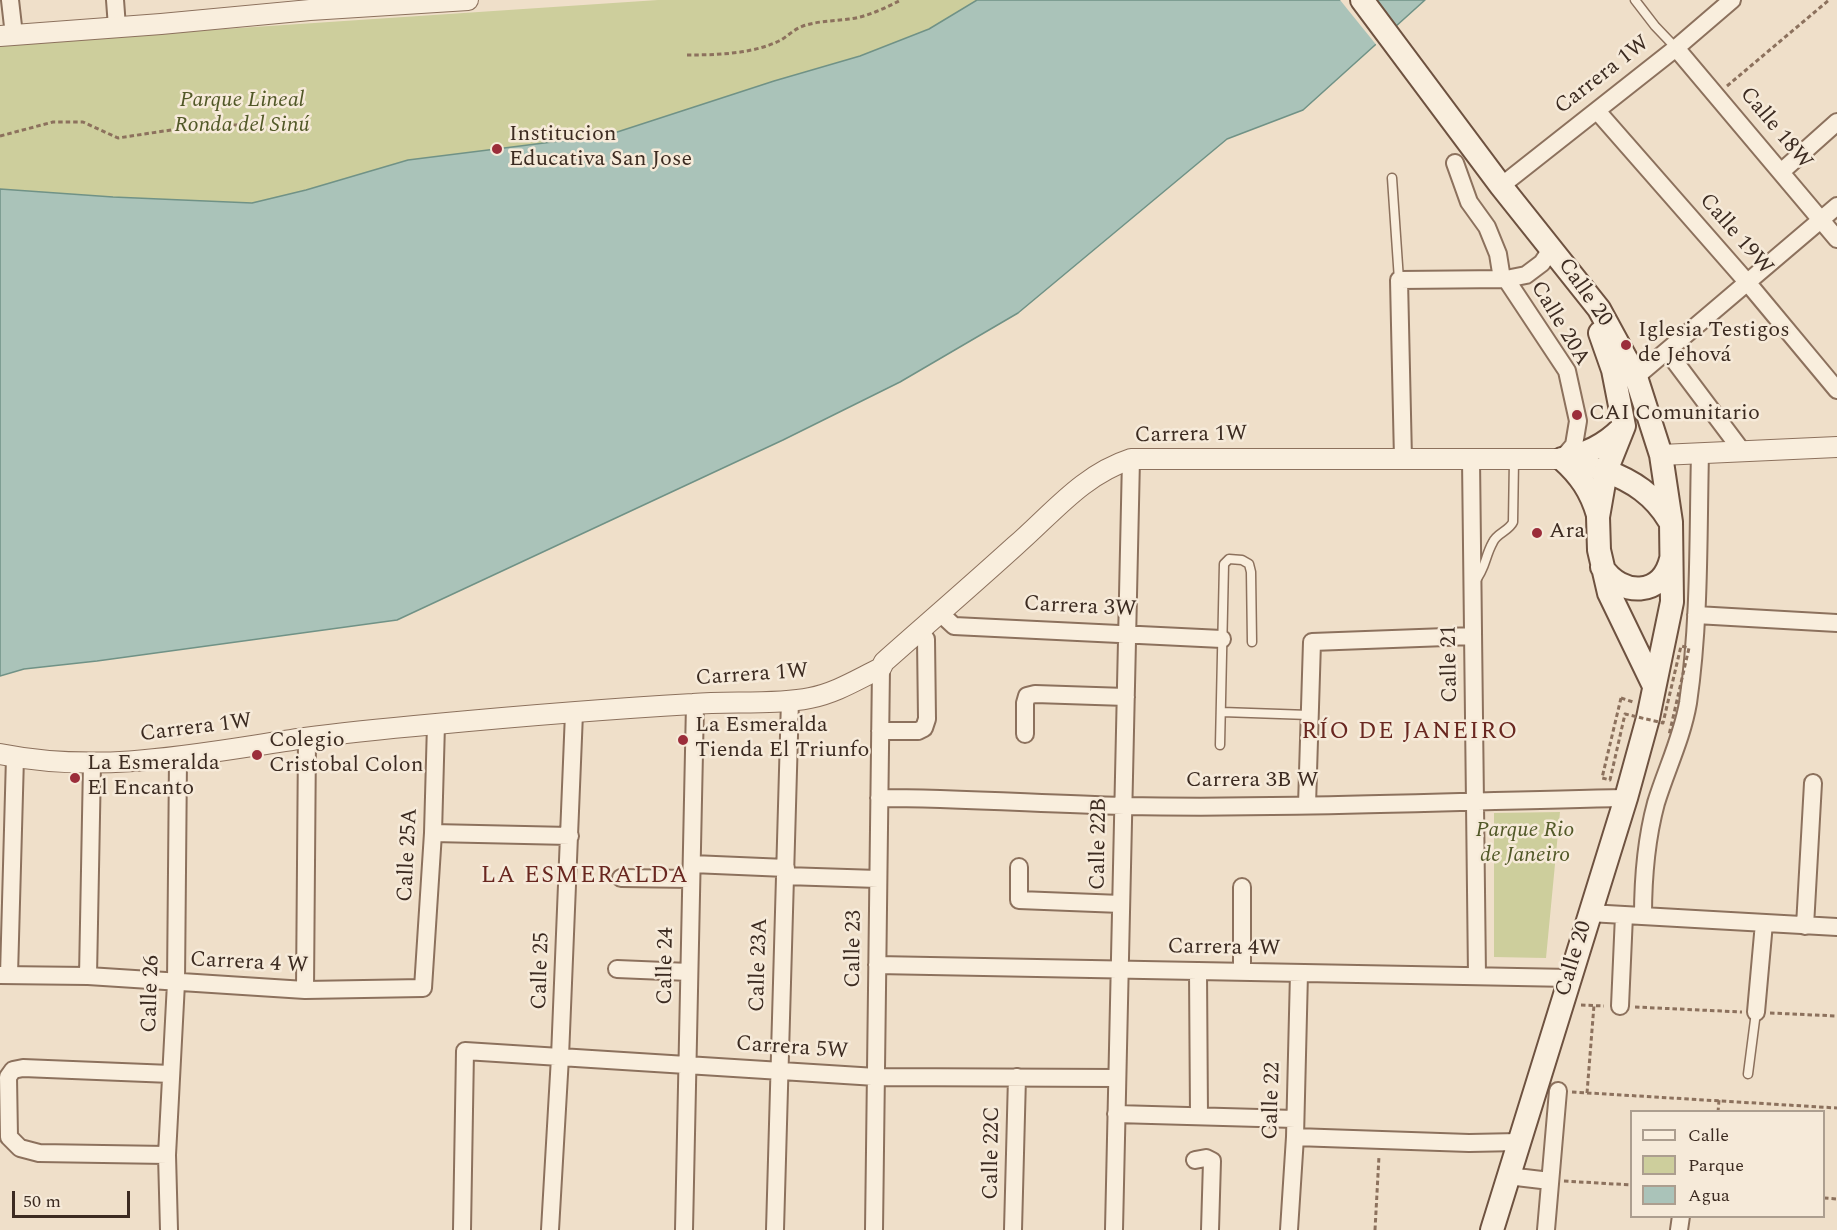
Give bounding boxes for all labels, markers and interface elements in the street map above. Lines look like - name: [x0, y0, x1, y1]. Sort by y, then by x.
- street label: Carrera 1W: [1550, 31, 1656, 121]
- street label: Calle 18W: [1733, 82, 1817, 176]
- park label: Parque Lineal Ronda del Sinú: [174, 89, 310, 140]
- place label: Institucion Educativa San Jose: [509, 123, 692, 174]
- marker: Institucion Educativa San Jose: [490, 142, 504, 156]
- street label: Calle 19W: [1692, 189, 1778, 281]
- street label: Calle 20: [1551, 254, 1617, 332]
- street label: Calle 20A: [1523, 277, 1595, 371]
- place label: Iglesia Testigos de Jehová: [1638, 319, 1790, 370]
- marker: Iglesia Testigos de Jehová: [1619, 338, 1633, 352]
- place label: CAI Comunitario: [1589, 402, 1760, 428]
- marker: CAI Comunitario: [1570, 408, 1584, 422]
- street label: Carrera 1W: [1134, 422, 1248, 450]
- place label: Ara: [1549, 520, 1585, 546]
- marker: Ara: [1530, 526, 1544, 540]
- street label: Carrera 3W: [1023, 592, 1137, 624]
- street label: Calle 21: [1437, 625, 1465, 703]
- street label: Carrera 1W: [695, 659, 809, 693]
- street label: Carrera 1W: [138, 709, 254, 749]
- place label: La Esmeralda Tienda El Triunfo: [695, 714, 869, 766]
- district label: RÍO DE JANEIRO: [1301, 719, 1519, 747]
- place label: Colegio Cristobal Colon: [269, 729, 423, 780]
- marker: La Esmeralda Tienda El Triunfo: [676, 733, 690, 747]
- marker: Colegio Cristobal Colon: [250, 748, 264, 762]
- place label: La Esmeralda El Encanto: [87, 752, 220, 804]
- street label: Carrera 3B W: [1186, 769, 1318, 795]
- marker: La Esmeralda El Encanto: [68, 771, 82, 785]
- street label: Calle 22B: [1086, 798, 1114, 890]
- street label: Calle 25A: [393, 807, 425, 903]
- park label: Parque Rio de Janeiro: [1476, 819, 1574, 870]
- district label: LA ESMERALDA: [481, 863, 689, 891]
- street label: Calle 23: [841, 910, 869, 988]
- street label: Calle 23A: [745, 917, 775, 1013]
- street label: Calle 20: [1551, 918, 1599, 1000]
- street label: Calle 24: [653, 927, 681, 1005]
- street label: Calle 25: [527, 932, 557, 1010]
- street label: Carrera 4W: [1167, 935, 1281, 963]
- street label: Carrera 4 W: [189, 948, 309, 980]
- street label: Calle 26: [137, 955, 167, 1033]
- street label: Carrera 5W: [735, 1032, 849, 1066]
- street label: Calle 22: [1258, 1062, 1288, 1140]
- street label: Calle 22C: [979, 1106, 1007, 1200]
- legend: [1630, 1110, 1825, 1218]
- text: Calle: [1688, 1122, 1729, 1149]
- text: Parque: [1688, 1152, 1744, 1179]
- scale bar: [15, 1179, 134, 1217]
- text: Agua: [1688, 1182, 1730, 1209]
- text: 50 m: [23, 1188, 61, 1215]

